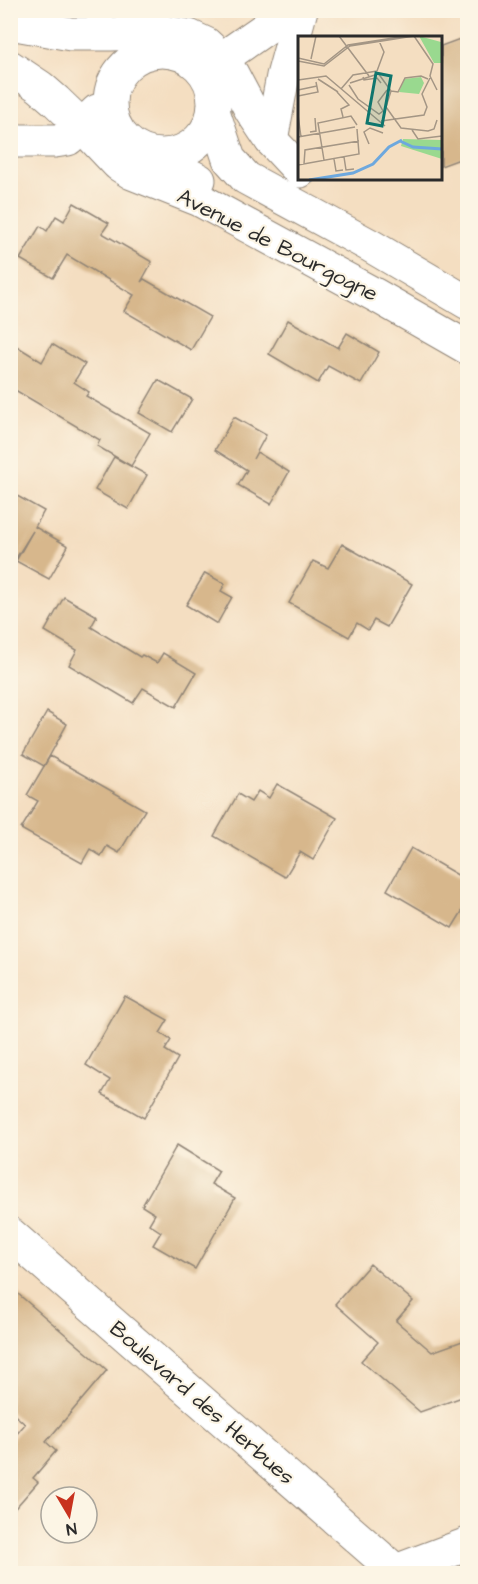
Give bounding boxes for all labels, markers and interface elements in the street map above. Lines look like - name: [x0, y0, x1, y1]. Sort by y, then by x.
- inset map: [298, 36, 442, 180]
- street label: Avenue de Bourgogne: [171, 181, 383, 310]
- street label: Boulevard des Herbues: [103, 1314, 301, 1492]
- north arrow: [39, 1485, 99, 1545]
- text: N: [65, 1517, 78, 1540]

